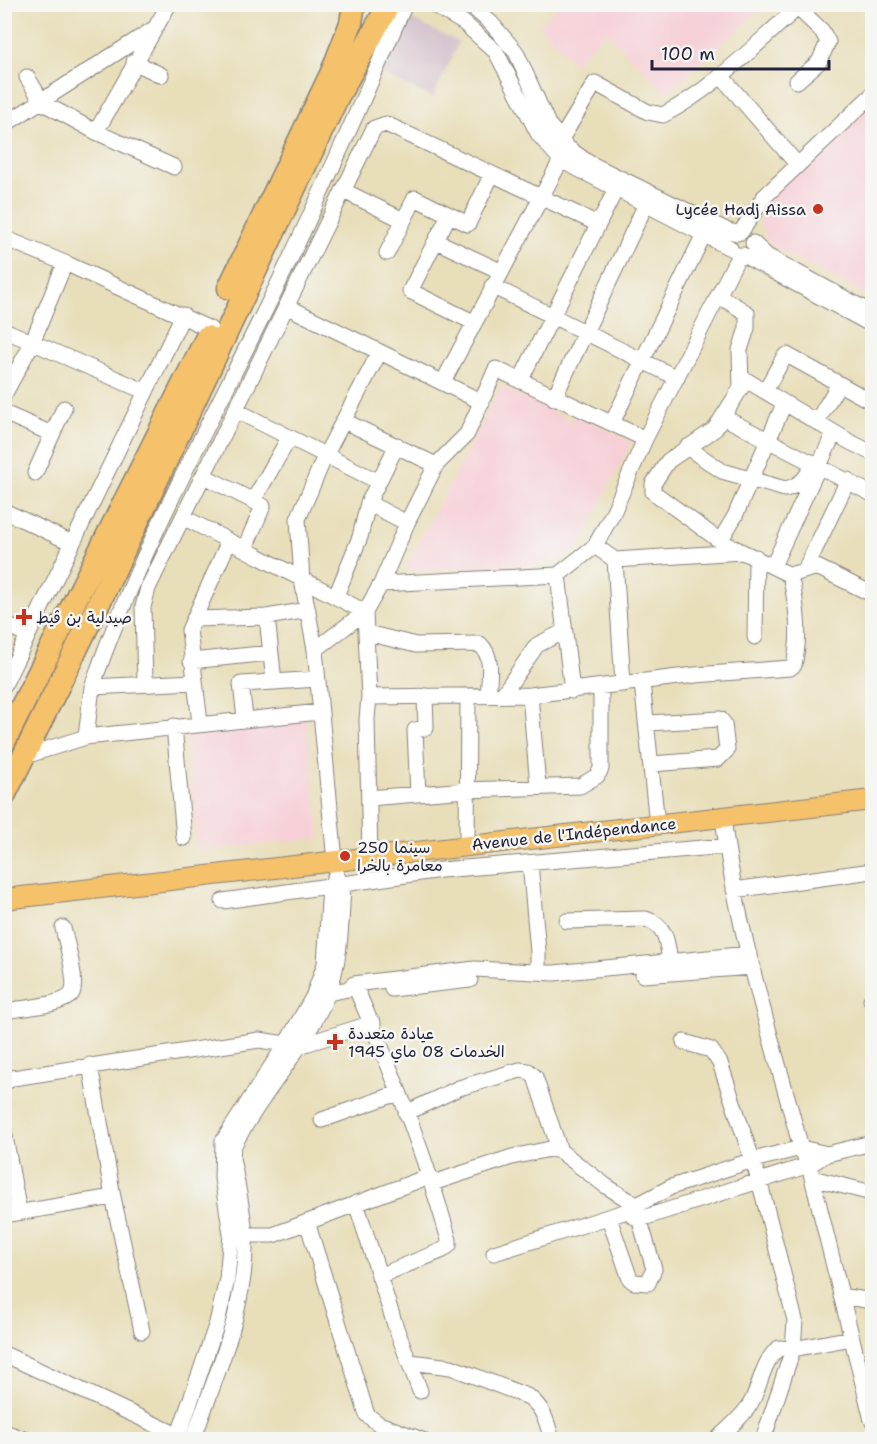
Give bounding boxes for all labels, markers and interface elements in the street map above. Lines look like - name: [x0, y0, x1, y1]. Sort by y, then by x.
- scale bar: [652, 33, 829, 71]
- text: 100 m: [661, 42, 715, 66]
- place label: Lycée Hadj Aissa: [676, 199, 806, 220]
- marker: Lycée Hadj Aissa: [811, 202, 825, 216]
- place label: صيدلية بن ڤيط: [36, 607, 132, 628]
- marker: صيدلية بن ڤيط: [17, 610, 31, 624]
- street label: Avenue de l'Indépendance: [471, 813, 677, 855]
- place label: سينما 250 معامرة بالخرا: [357, 837, 443, 876]
- marker: سينما 250 معامرة بالخرا: [338, 849, 352, 863]
- place label: عيادة متعددة الخدمات 08 ماي 1945: [348, 1023, 505, 1063]
- marker: عيادة متعددة الخدمات 08 ماي 1945: [326, 1033, 344, 1051]

